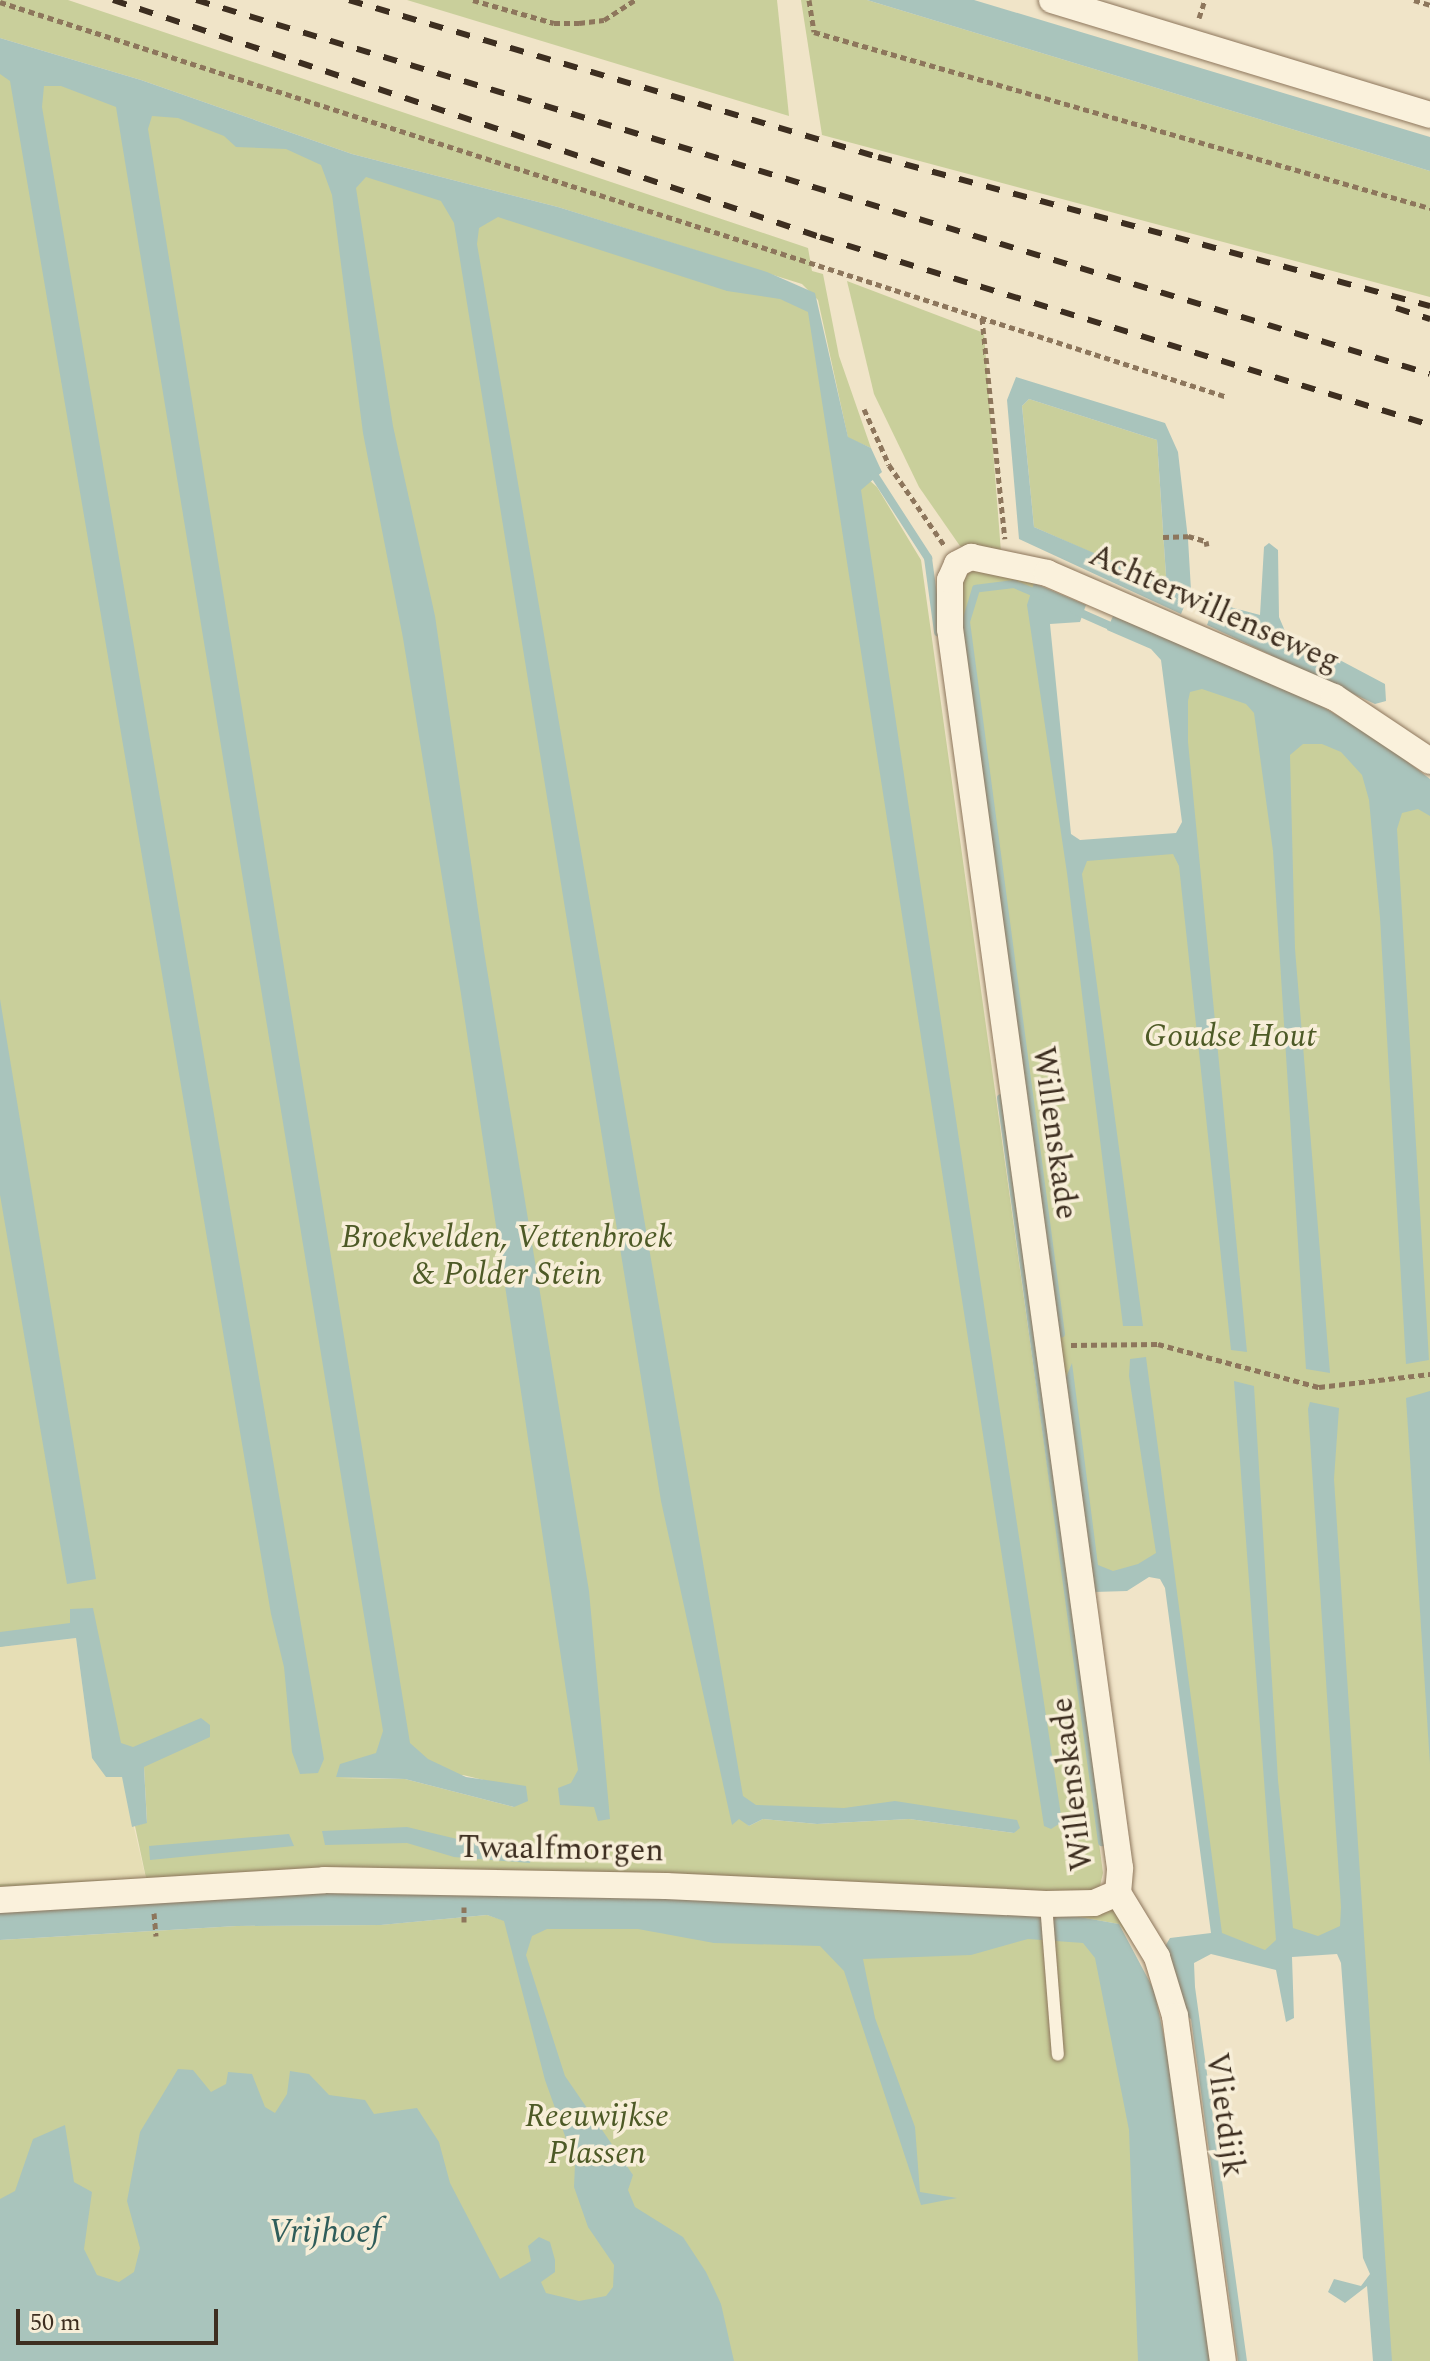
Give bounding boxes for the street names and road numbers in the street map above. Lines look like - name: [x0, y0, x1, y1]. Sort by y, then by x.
- street label: Achterwillenseweg: [1083, 537, 1345, 681]
- street label: Willenskade: [1023, 1044, 1085, 1222]
- street label: Willenskade: [1043, 1695, 1103, 1873]
- street label: Twaalfmorgen: [458, 1829, 664, 1871]
- street label: Vlietdijk: [1196, 2050, 1252, 2180]

